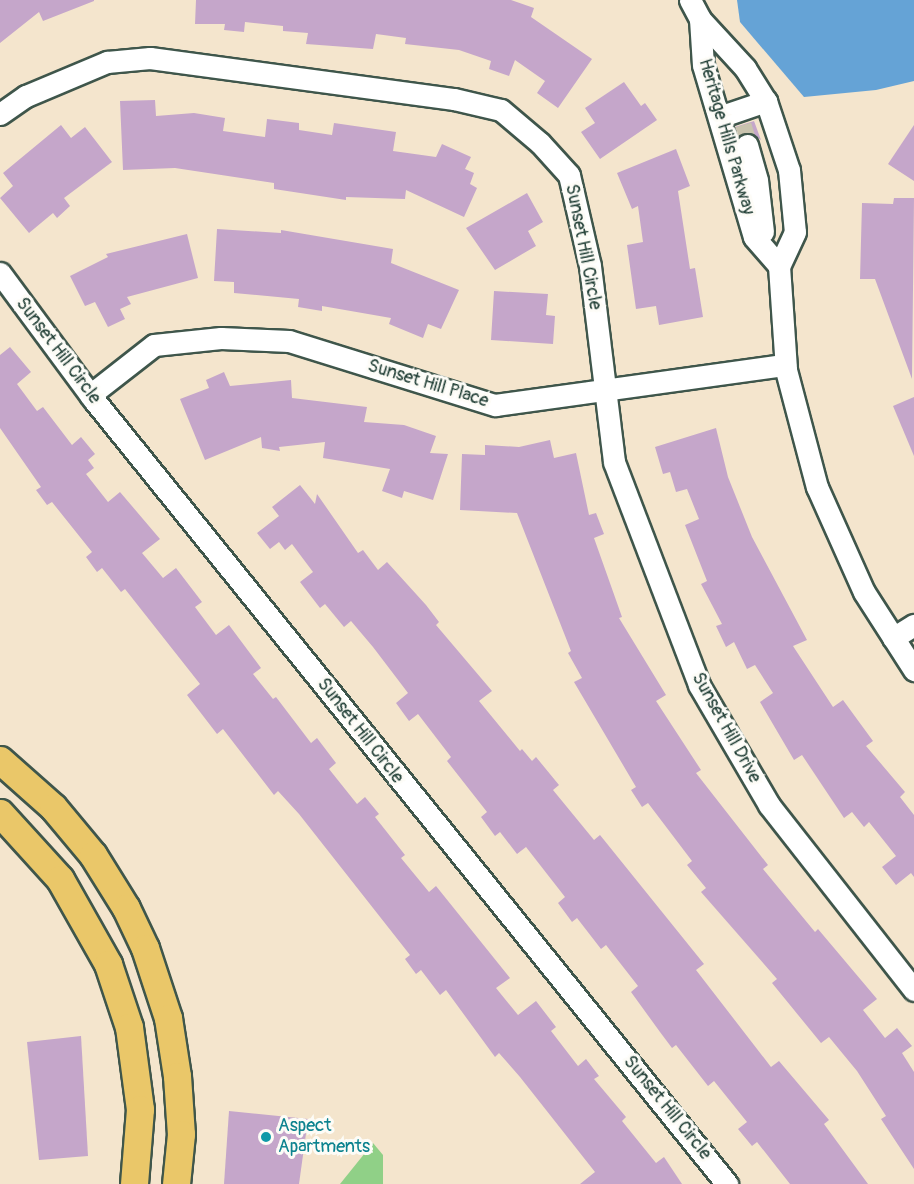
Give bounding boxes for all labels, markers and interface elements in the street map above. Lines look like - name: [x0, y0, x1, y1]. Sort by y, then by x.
- street label: Heritage Hills Parkway: [693, 56, 759, 218]
- street label: Sunset Hill Circle: [560, 182, 606, 312]
- street label: Sunset Hill Circle: [11, 294, 105, 408]
- street label: Sunset Hill Place: [365, 355, 491, 413]
- street label: Sunset Hill Drive: [687, 669, 765, 787]
- street label: Sunset Hill Circle: [312, 674, 408, 788]
- street label: Sunset Hill Circle: [618, 1052, 716, 1164]
- place label: Aspect Apartments: [278, 1116, 370, 1158]
- marker: Aspect Apartments: [259, 1130, 273, 1144]

